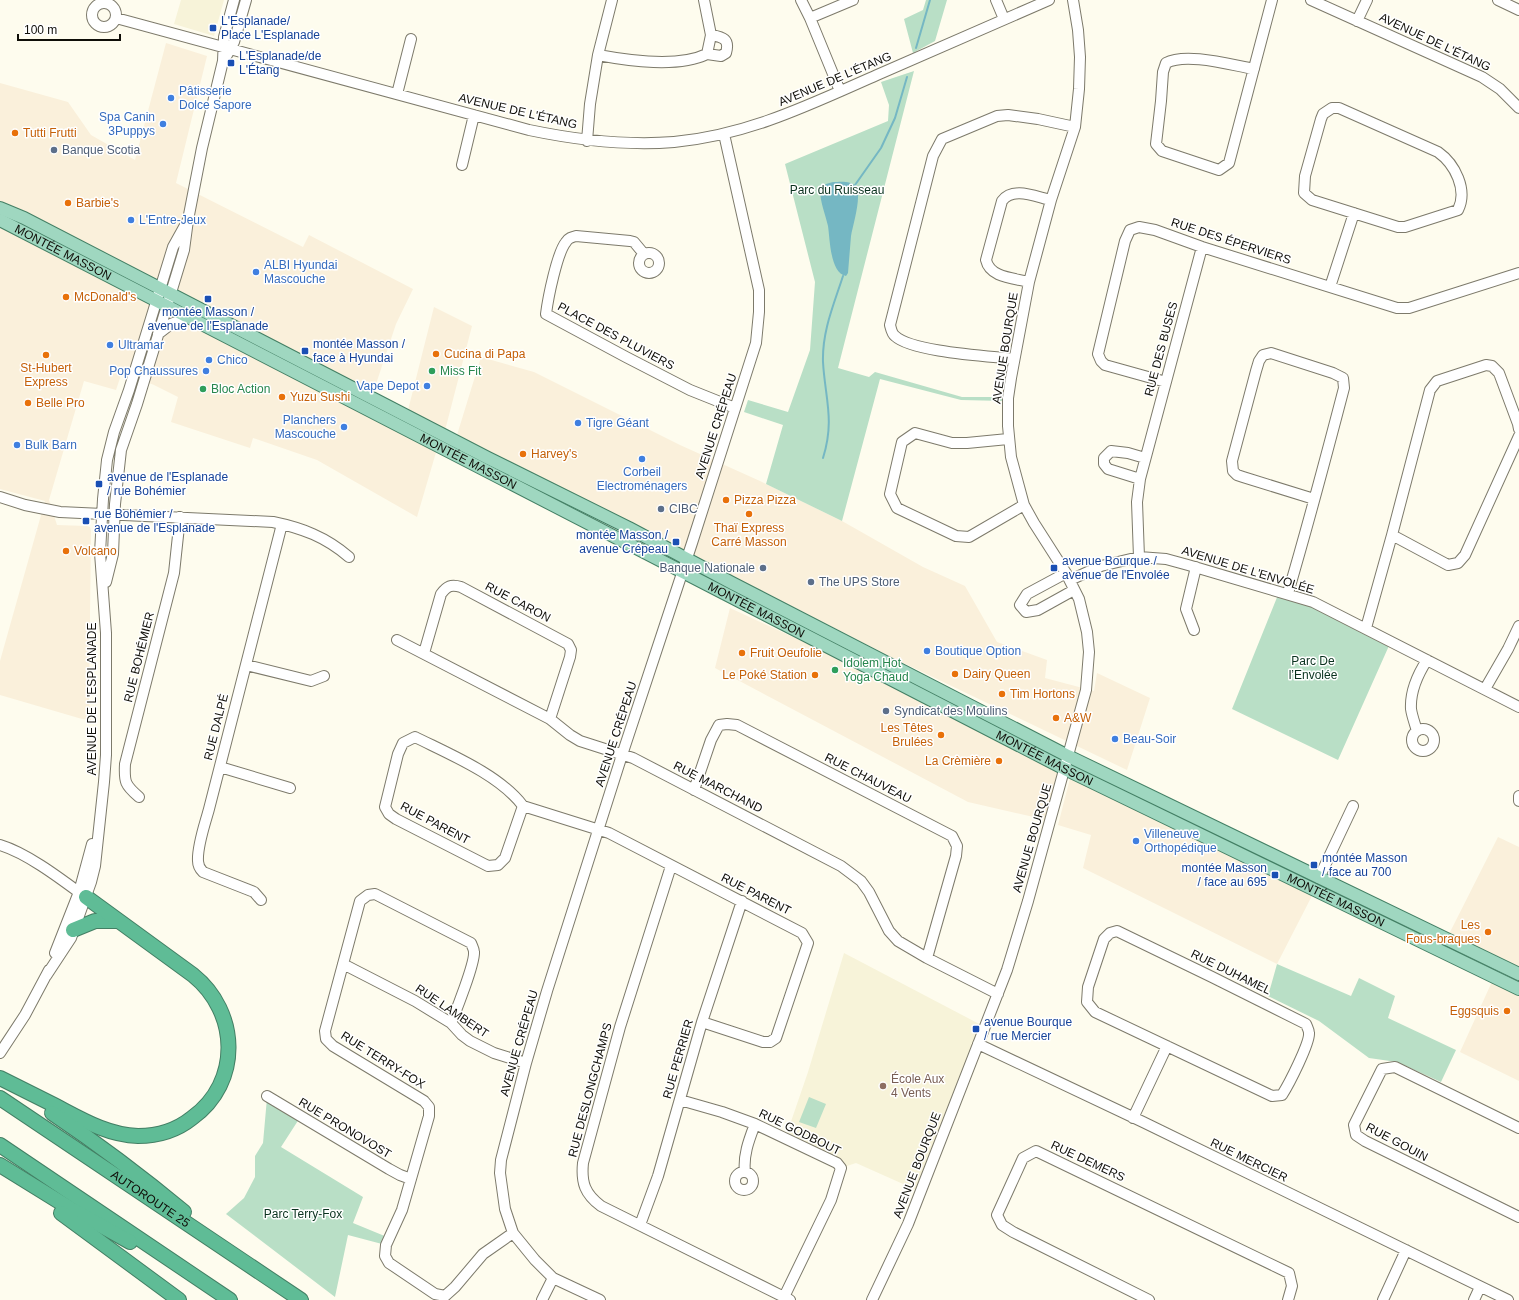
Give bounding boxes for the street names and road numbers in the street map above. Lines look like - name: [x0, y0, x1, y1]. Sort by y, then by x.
- street label: AVENUE DE L'ÉTANG: [1377, 9, 1493, 74]
- street label: AVENUE DE L'ÉTANG: [776, 48, 894, 109]
- street label: AVENUE DE L'ÉTANG: [457, 90, 579, 131]
- street label: RUE DES ÉPERVIERS: [1169, 214, 1293, 267]
- street label: MONTÉE MASSON: [12, 222, 114, 283]
- street label: AVENUE BOURQUE: [989, 291, 1021, 405]
- street label: PLACE DES PLUVIERS: [555, 299, 677, 373]
- street label: RUE DES BUSES: [1142, 300, 1180, 398]
- street label: AVENUE CRÉPEAU: [691, 371, 740, 480]
- street label: MONTÉE MASSON: [418, 431, 519, 492]
- street label: AVENUE DE L'ENVOLÉE: [1180, 542, 1316, 597]
- street label: RUE CARON: [483, 579, 553, 625]
- street label: MONTÉE MASSON: [706, 579, 807, 641]
- street label: RUE BOHÉMIER: [120, 610, 157, 704]
- street label: AVENUE DE L'ESPLANADE: [85, 623, 99, 775]
- street label: AVENUE CRÉPEAU: [591, 679, 640, 788]
- street label: RUE DALPÉ: [200, 692, 231, 762]
- street label: MONTÉE MASSON: [994, 728, 1095, 788]
- street label: RUE CHAUVEAU: [822, 750, 914, 806]
- street label: RUE MARCHAND: [671, 759, 765, 816]
- street label: AVENUE BOURQUE: [1010, 782, 1054, 894]
- street label: RUE PARENT: [398, 799, 473, 847]
- street label: RUE PARENT: [719, 870, 794, 918]
- street label: MONTÉE MASSON: [1285, 871, 1387, 930]
- street label: RUE DUHAMEL: [1189, 947, 1274, 998]
- street label: RUE LAMBERT: [413, 981, 492, 1041]
- street label: AVENUE CRÉPEAU: [496, 988, 541, 1098]
- street label: RUE PERRIER: [660, 1017, 696, 1100]
- street label: RUE DESLONGCHAMPS: [565, 1021, 615, 1159]
- street label: RUE TERRY-FOX: [338, 1029, 428, 1091]
- street label: RUE PRONOVOST: [296, 1095, 394, 1161]
- street label: RUE GODBOUT: [757, 1106, 844, 1158]
- street label: AVENUE BOURQUE: [890, 1110, 944, 1220]
- street label: RUE GOUIN: [1364, 1120, 1430, 1164]
- street label: RUE MERCIER: [1208, 1135, 1290, 1185]
- street label: RUE DEMERS: [1049, 1138, 1127, 1184]
- street label: AUTOROUTE 25: [108, 1167, 193, 1230]

